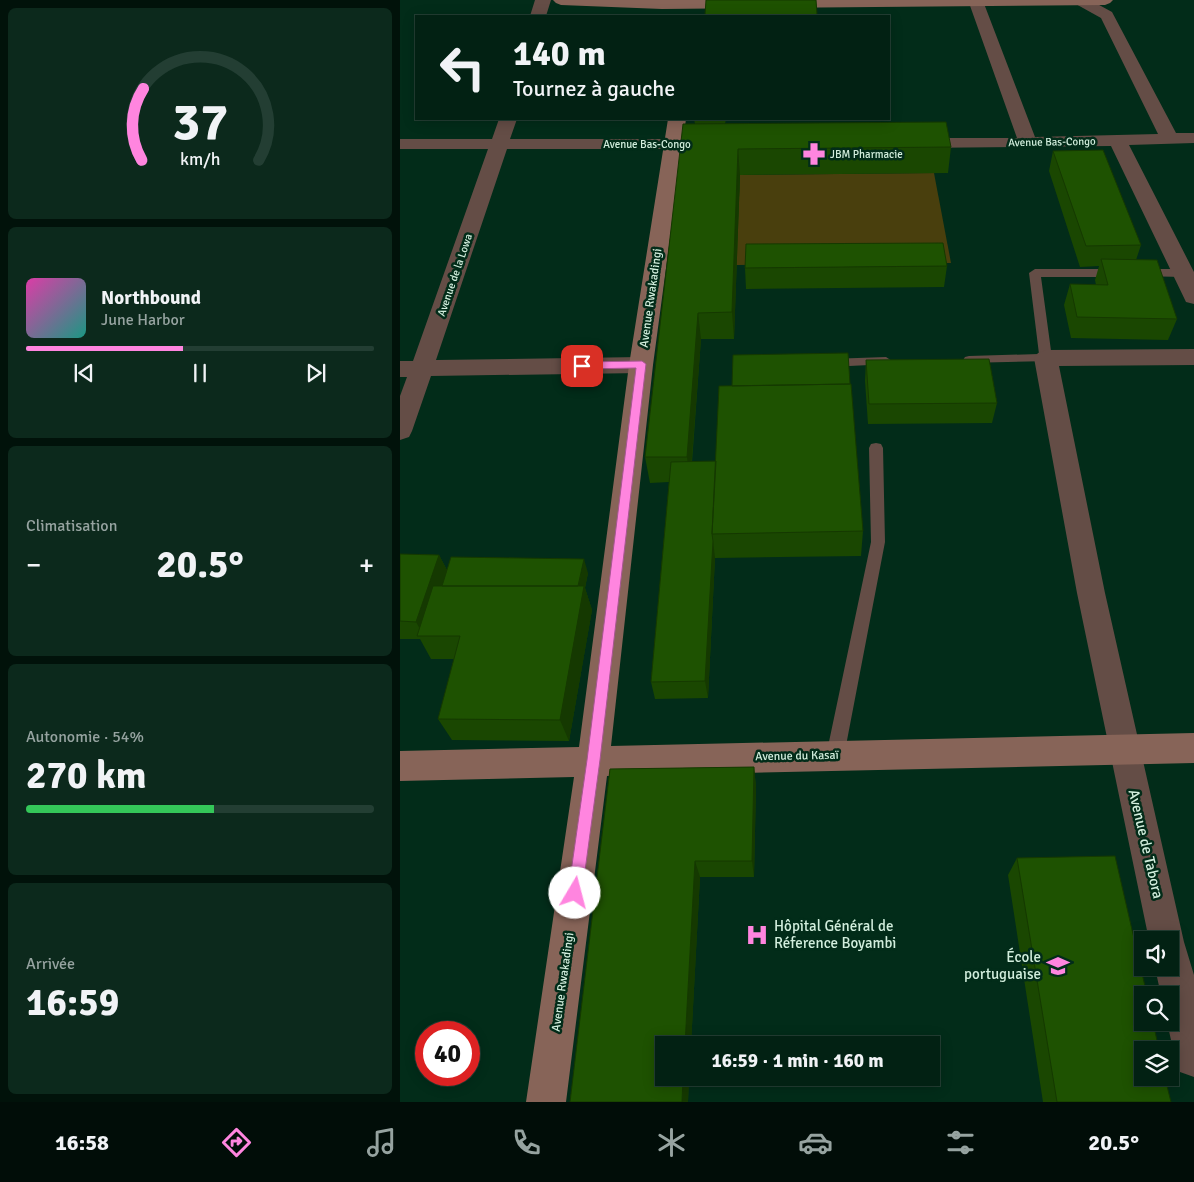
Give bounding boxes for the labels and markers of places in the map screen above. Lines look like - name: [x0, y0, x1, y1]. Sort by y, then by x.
- pharmacy icon: JBM Pharmacie: [801, 141, 827, 167]
- place label: JBM Pharmacie: [830, 148, 903, 161]
- pin: [561, 345, 603, 387]
- place label: Hôpital Général de Réference Boyambi: [774, 917, 896, 952]
- hospital icon: Hôpital Général de Réference Boyambi: [744, 922, 770, 948]
- place label: École portuguaise: [964, 947, 1041, 983]
- school or university icon: École portuguaise: [1045, 953, 1071, 979]

